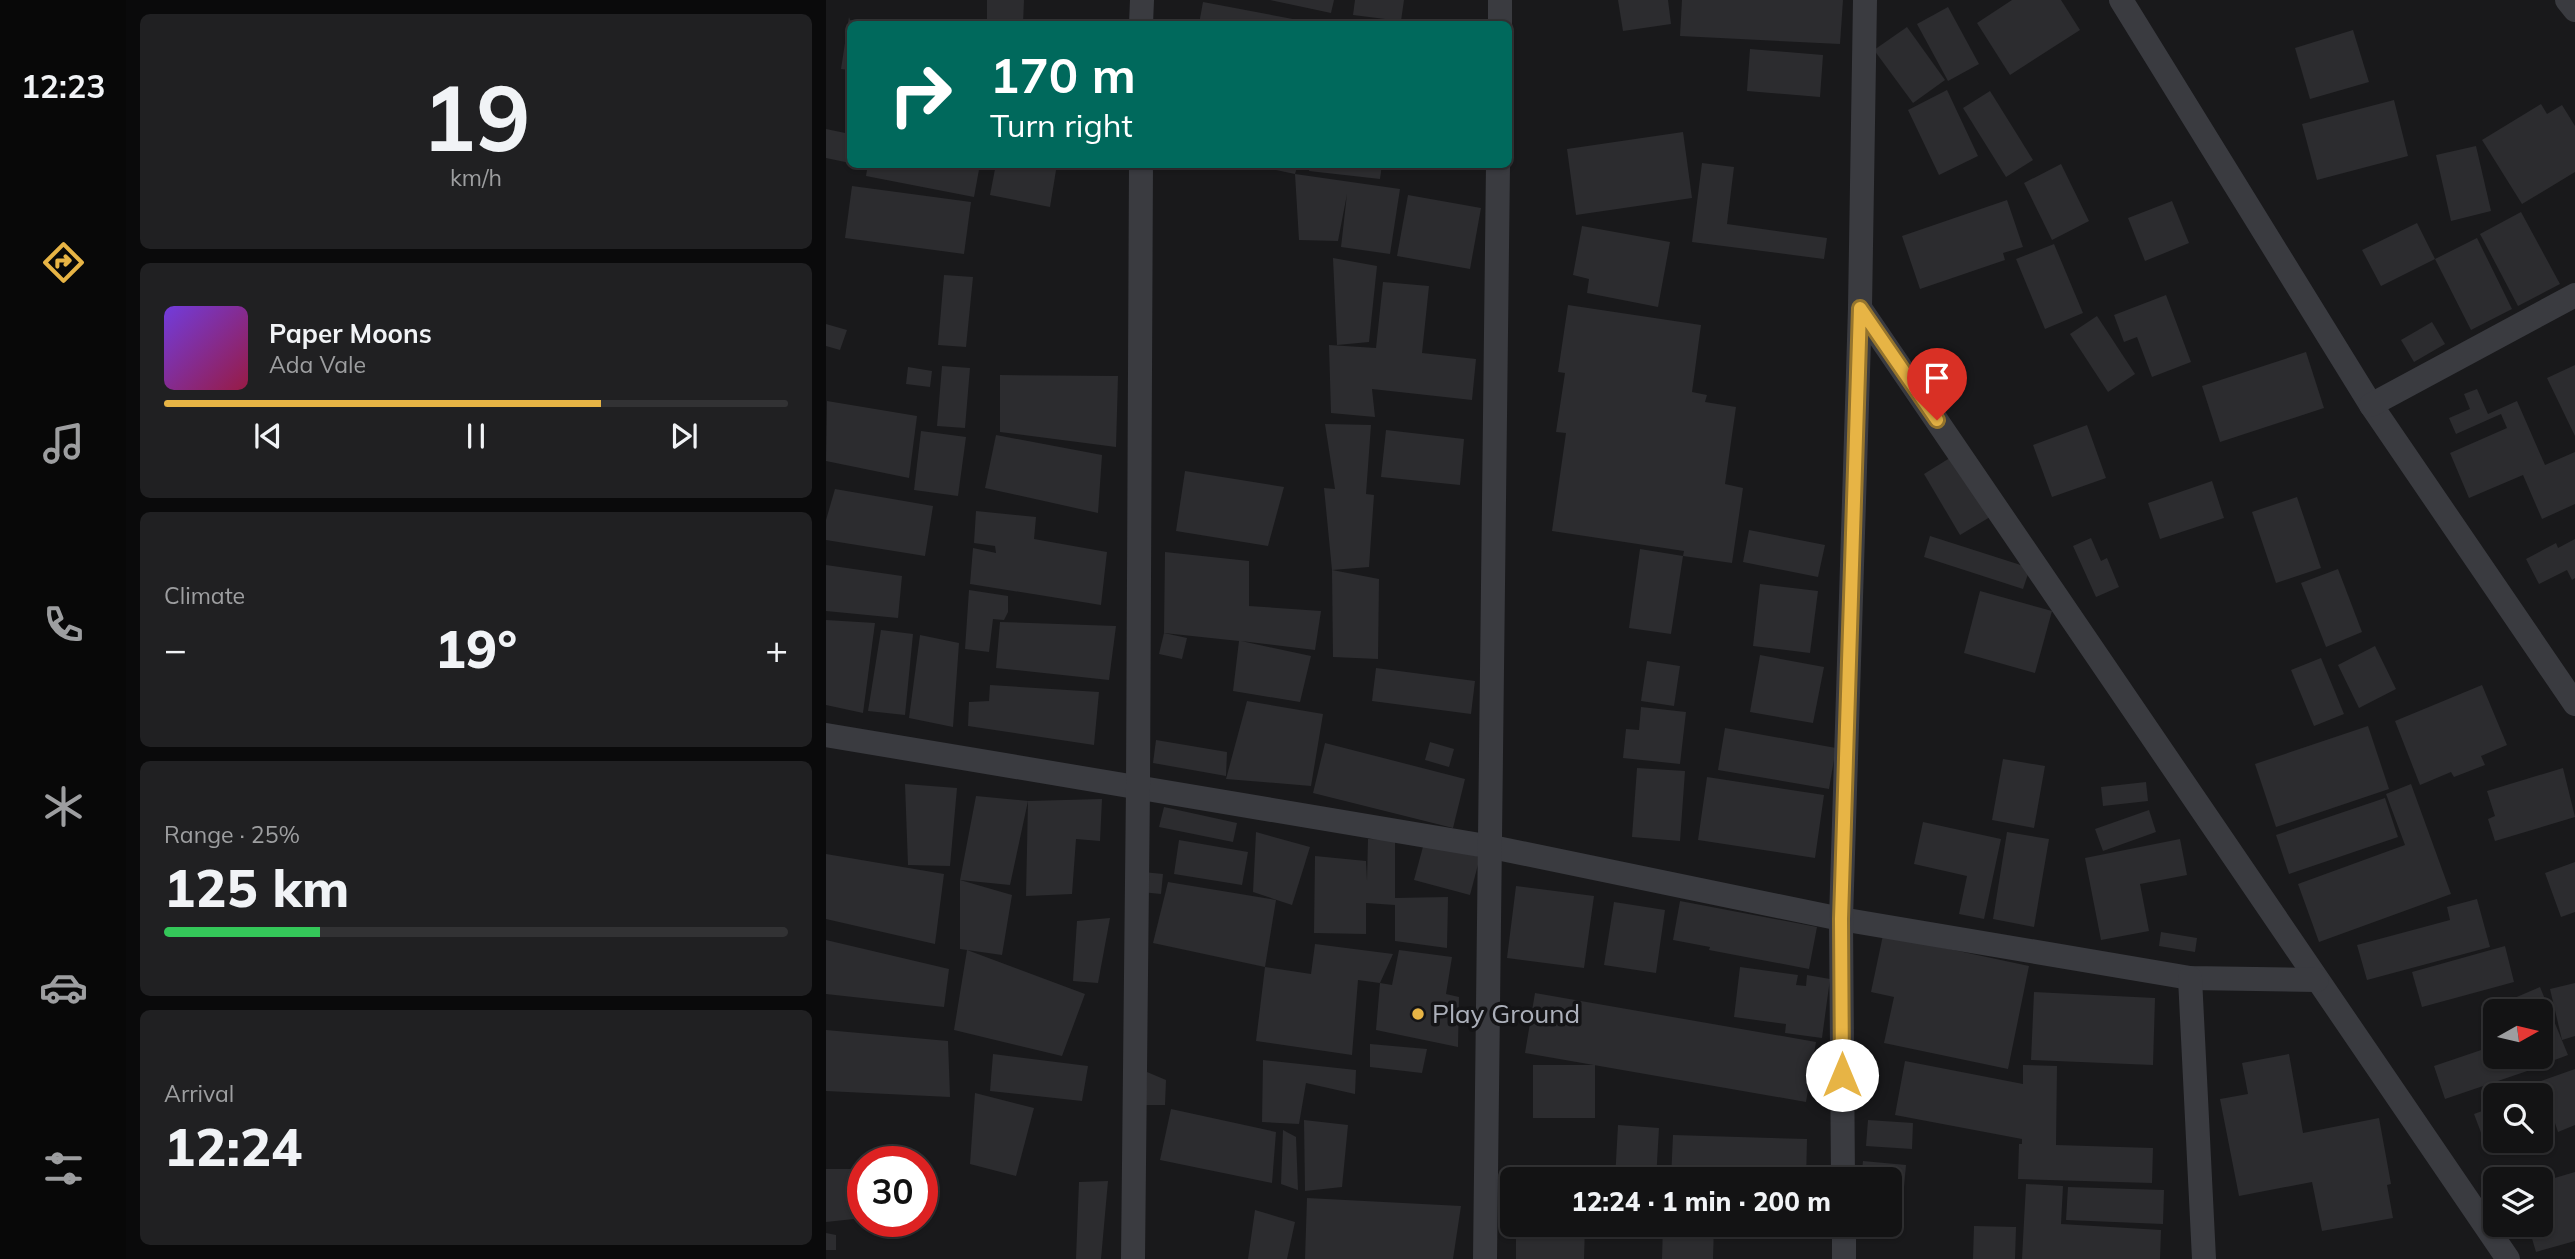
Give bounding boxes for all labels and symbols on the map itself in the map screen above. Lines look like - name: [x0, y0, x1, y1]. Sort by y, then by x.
- pin: [1907, 348, 1967, 420]
- place label: Play Ground: [1432, 997, 1580, 1030]
- north arrow: [2483, 999, 2553, 1069]
- marker: Play Ground: [1410, 1006, 1426, 1022]
- position arrow: [1805, 1038, 1879, 1112]
- speed limit sign: 30: [847, 1146, 938, 1237]

